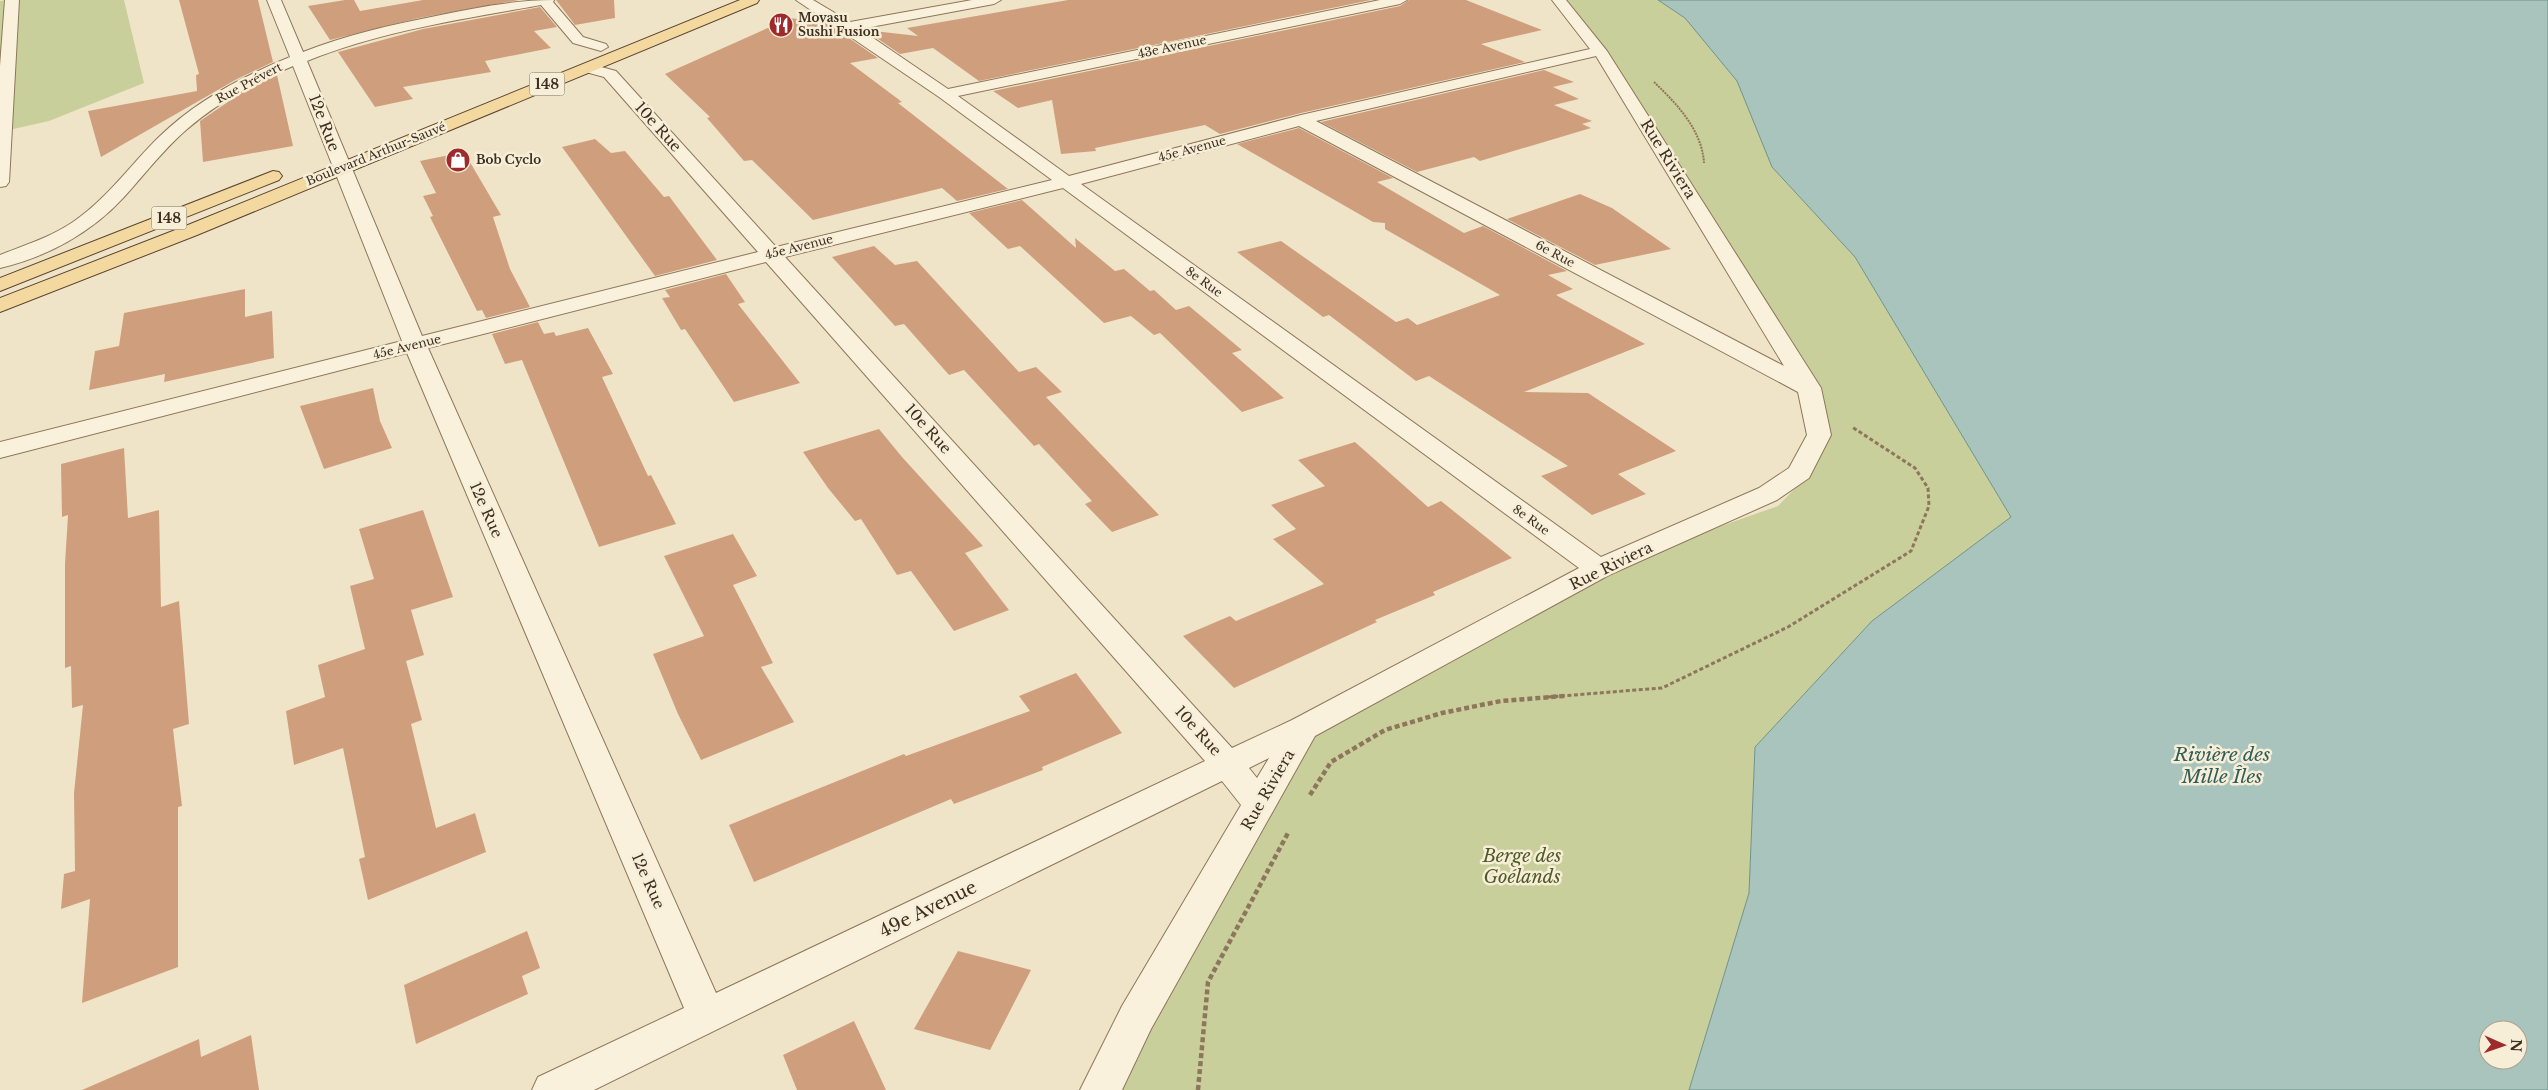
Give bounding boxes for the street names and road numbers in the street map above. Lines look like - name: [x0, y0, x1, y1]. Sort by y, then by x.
- street label: 43e Avenue: [1136, 32, 1208, 61]
- street label: Rue Prévert: [213, 59, 285, 106]
- road number: 148: [530, 72, 564, 96]
- street label: 12e Rue: [305, 92, 344, 154]
- street label: 10e Rue: [631, 98, 686, 156]
- street label: Rue Riviera: [1637, 116, 1701, 202]
- street label: Boulevard Arthur-Sauvé: [304, 119, 448, 188]
- street label: 45e Avenue: [1156, 132, 1227, 165]
- road number: 148: [152, 207, 186, 230]
- street label: 45e Avenue: [763, 231, 834, 262]
- street label: 6e Rue: [1533, 237, 1578, 270]
- street label: 8e Rue: [1183, 263, 1226, 300]
- street label: 45e Avenue: [371, 331, 442, 362]
- street label: 10e Rue: [901, 400, 956, 458]
- street label: 12e Rue: [466, 479, 507, 541]
- street label: 8e Rue: [1510, 501, 1553, 538]
- street label: Rue Riviera: [1566, 537, 1656, 594]
- street label: 10e Rue: [1171, 702, 1226, 760]
- street label: Rue Riviera: [1237, 745, 1299, 833]
- street label: 12e Rue: [628, 850, 669, 912]
- street label: 49e Avenue: [876, 876, 980, 942]

